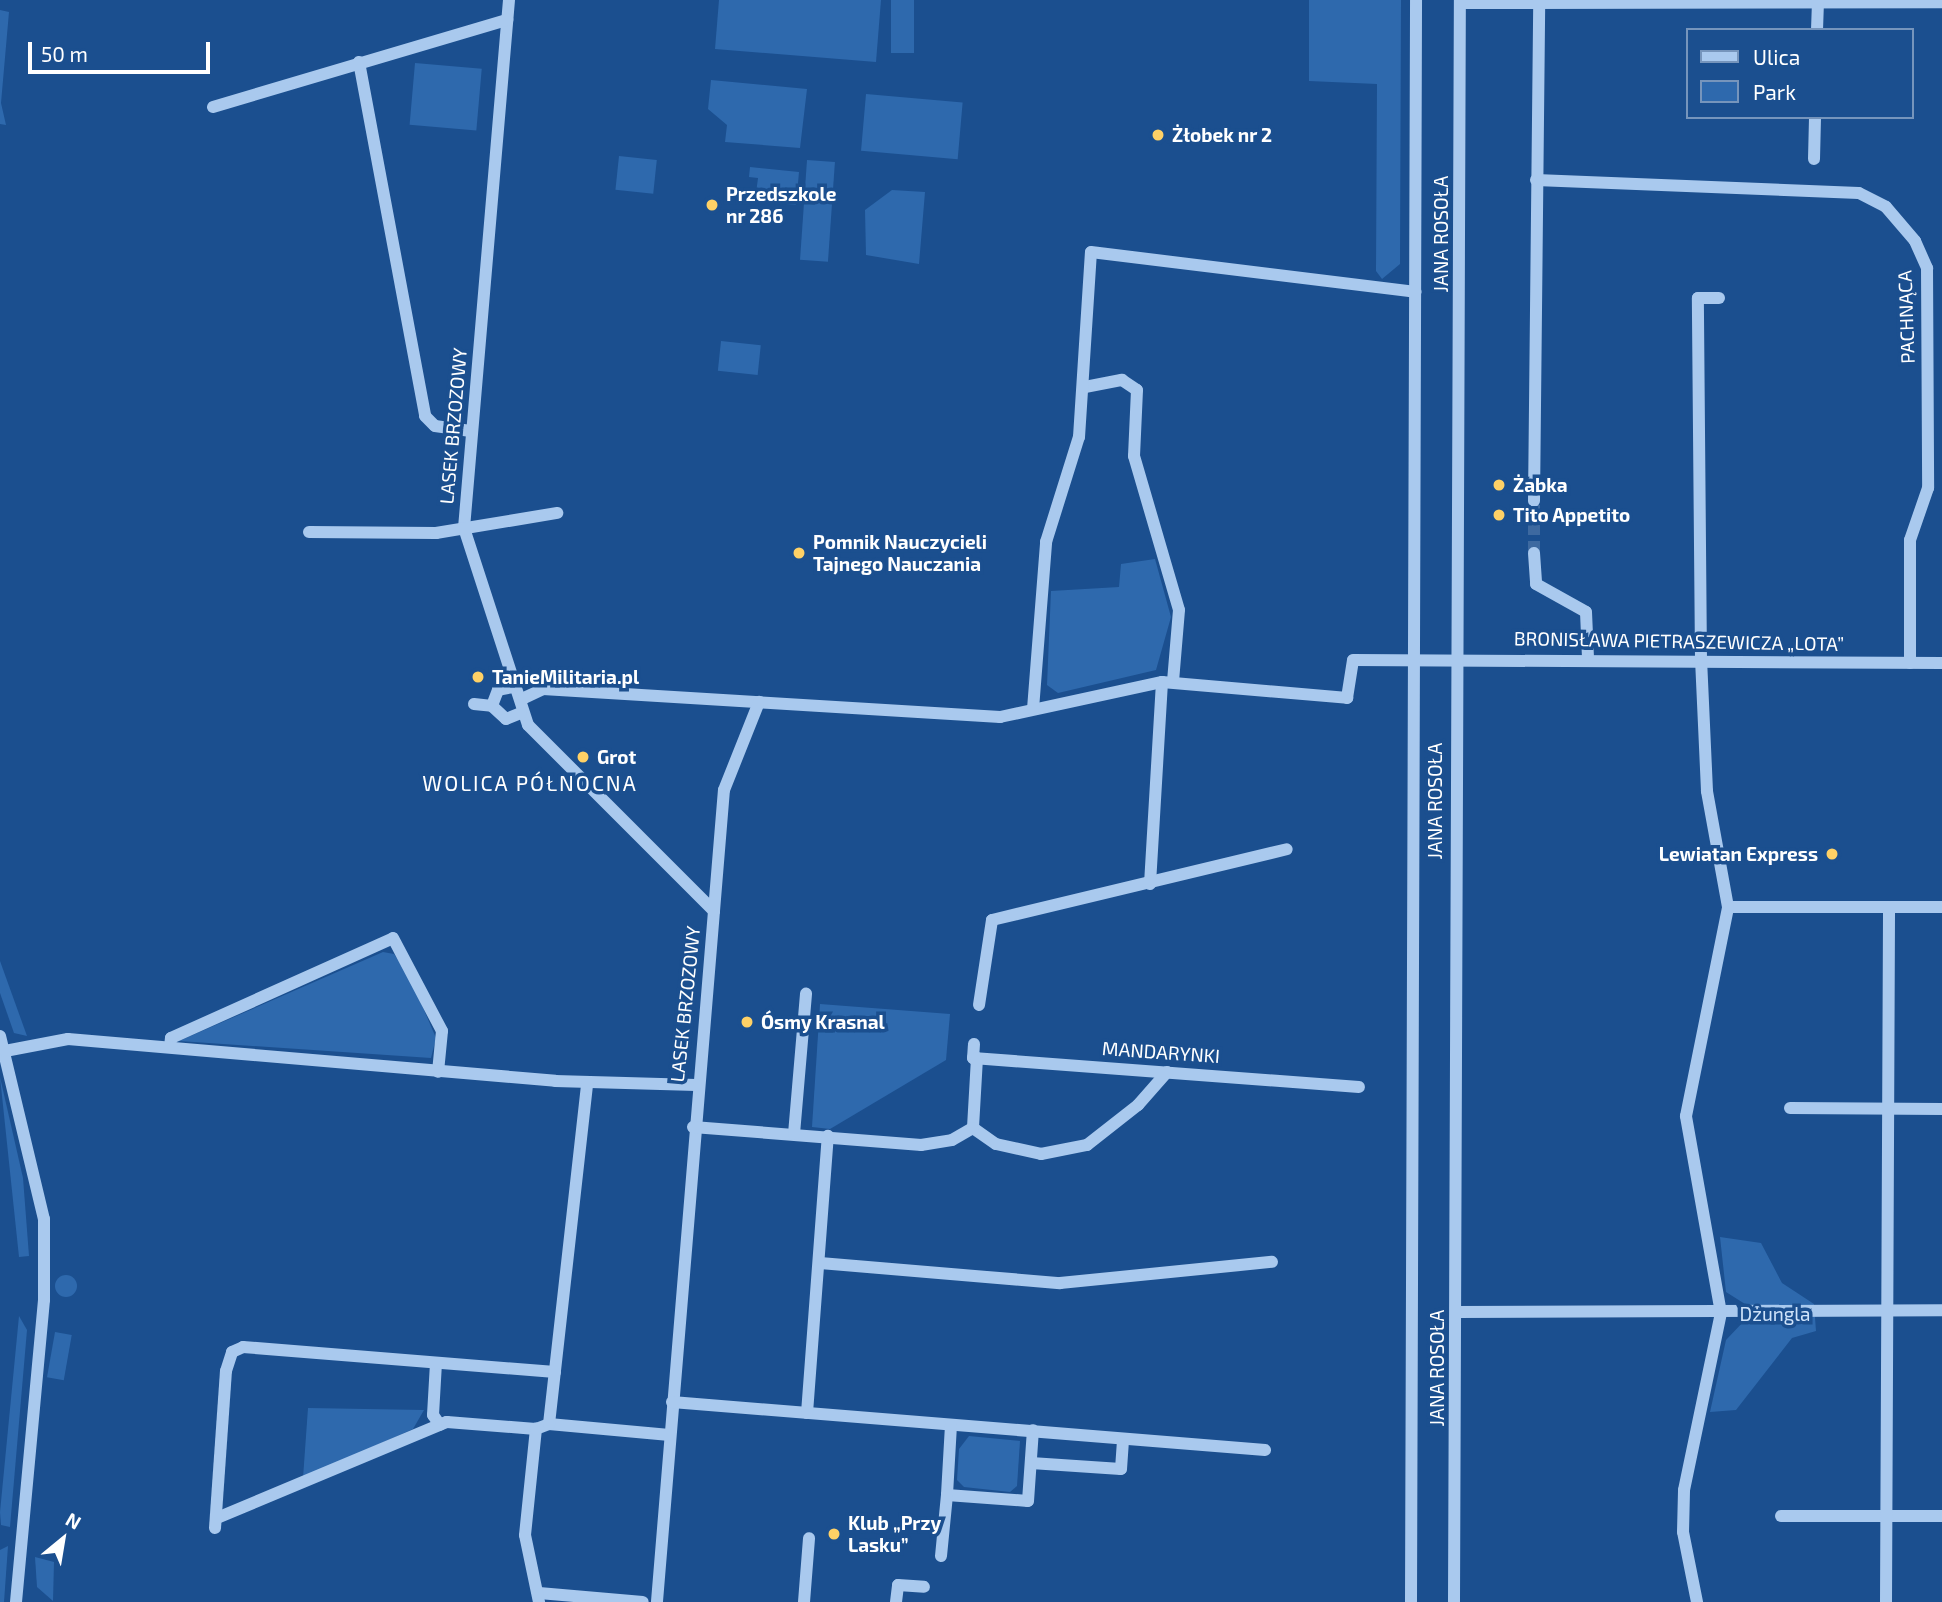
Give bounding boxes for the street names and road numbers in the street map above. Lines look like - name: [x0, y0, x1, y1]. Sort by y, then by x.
- street label: JANA ROSOŁA: [1430, 175, 1452, 293]
- street label: PACHNĄCA: [1893, 270, 1919, 364]
- street label: LASEK BRZOZOWY: [435, 347, 471, 505]
- street label: BRONISŁAWA PIETRASZEWICZA „LOTA”: [1513, 627, 1845, 655]
- street label: JANA ROSOŁA: [1424, 742, 1446, 860]
- street label: LASEK BRZOZOWY: [665, 925, 705, 1083]
- street label: MANDARYNKI: [1101, 1037, 1221, 1067]
- street label: JANA ROSOŁA: [1426, 1309, 1448, 1427]

